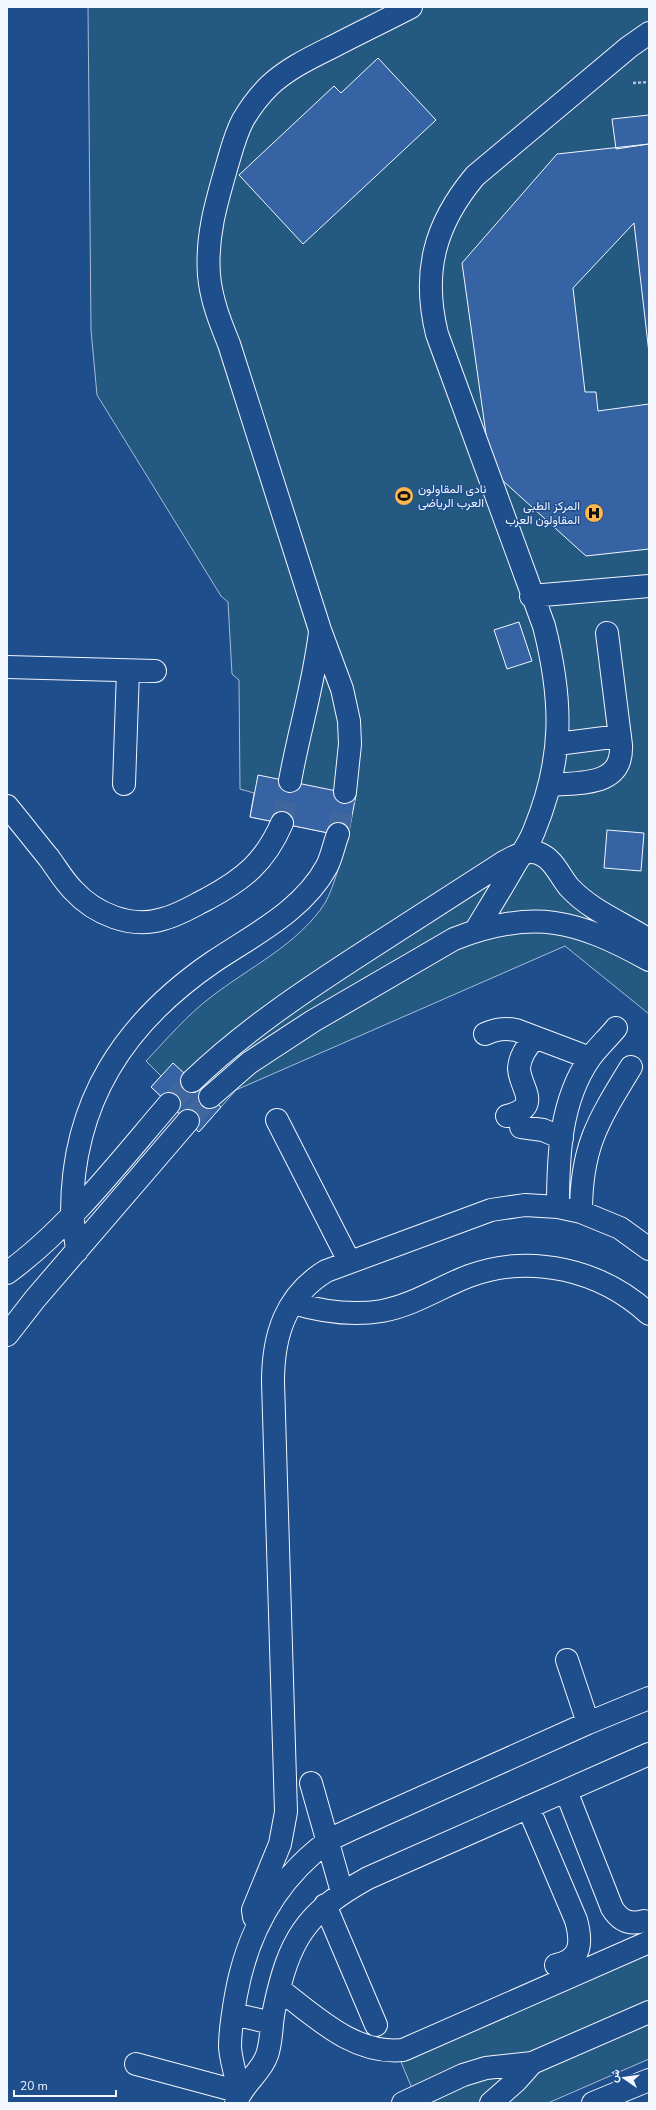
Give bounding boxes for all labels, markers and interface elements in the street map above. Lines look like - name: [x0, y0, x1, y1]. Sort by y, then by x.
- place label: نادى المقاولون العرب الرياضى: [418, 481, 486, 511]
- sports icon: نادى المقاولون العرب الرياضى: [393, 485, 415, 507]
- place label: المركز الطبى المقاولون العرب: [505, 498, 580, 528]
- hospital icon: المركز الطبى المقاولون العرب: [583, 502, 605, 524]
- north arrow: [604, 2058, 644, 2098]
- text: ش: [606, 2068, 624, 2084]
- scale bar: [14, 2072, 116, 2098]
- text: 20 m: [20, 2078, 48, 2094]

